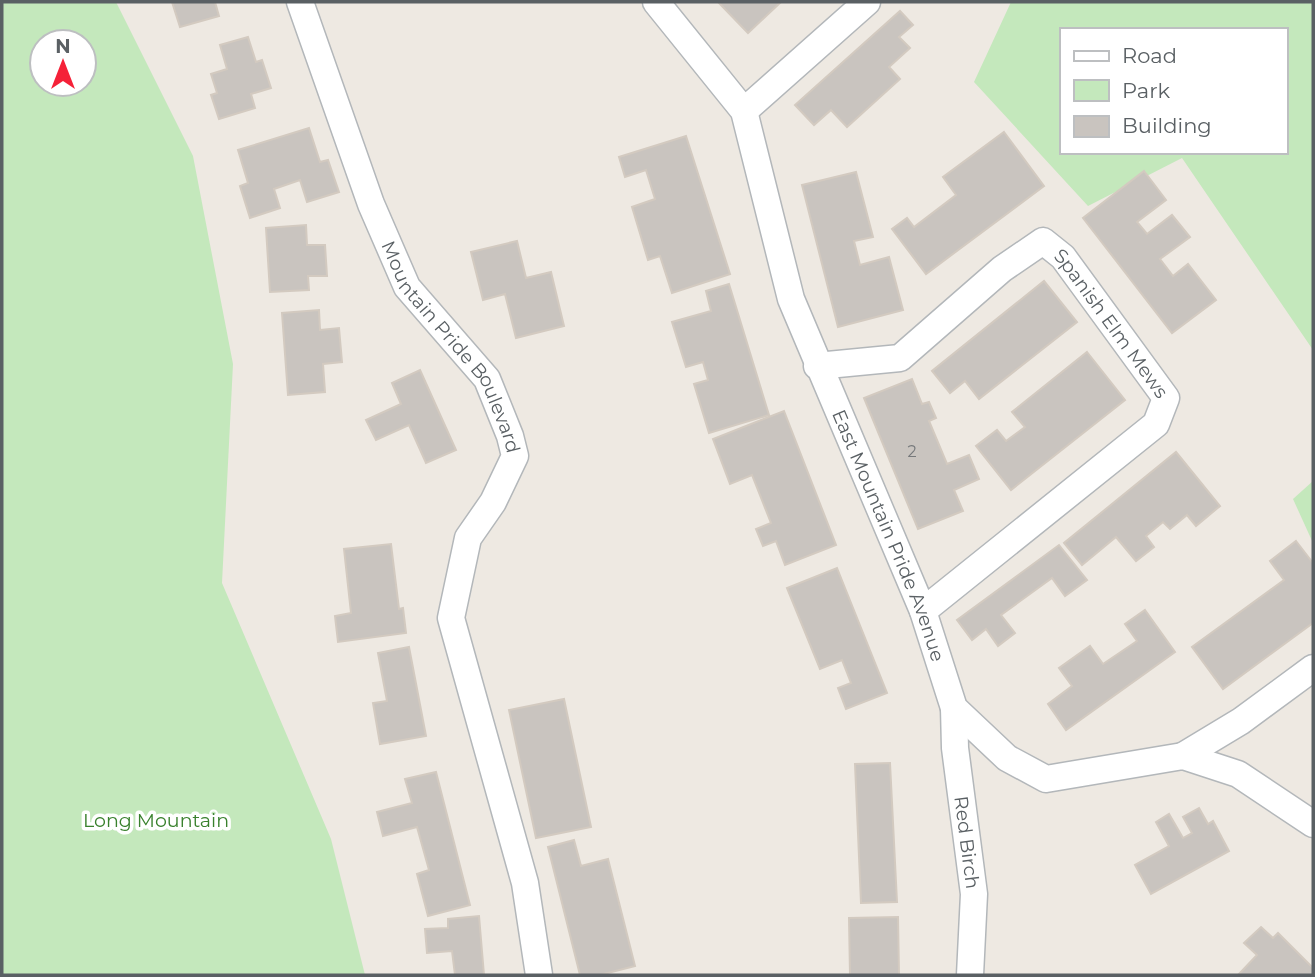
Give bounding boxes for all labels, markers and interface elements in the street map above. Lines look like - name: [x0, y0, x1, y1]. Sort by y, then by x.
- north arrow: [28, 28, 98, 98]
- legend: [1060, 28, 1287, 154]
- text: N: [55, 35, 71, 58]
- text: Road: [1122, 43, 1177, 68]
- text: Park: [1122, 78, 1170, 103]
- text: Building: [1122, 113, 1212, 138]
- street label: Mountain Pride Boulevard: [377, 237, 525, 455]
- street label: Spanish Elm Mews: [1050, 243, 1173, 402]
- street label: East Mountain Pride Avenue: [828, 406, 950, 664]
- house number: 2: [907, 442, 917, 461]
- street label: Red Birch: [950, 794, 985, 890]
- park label: Long Mountain: [83, 809, 229, 832]

